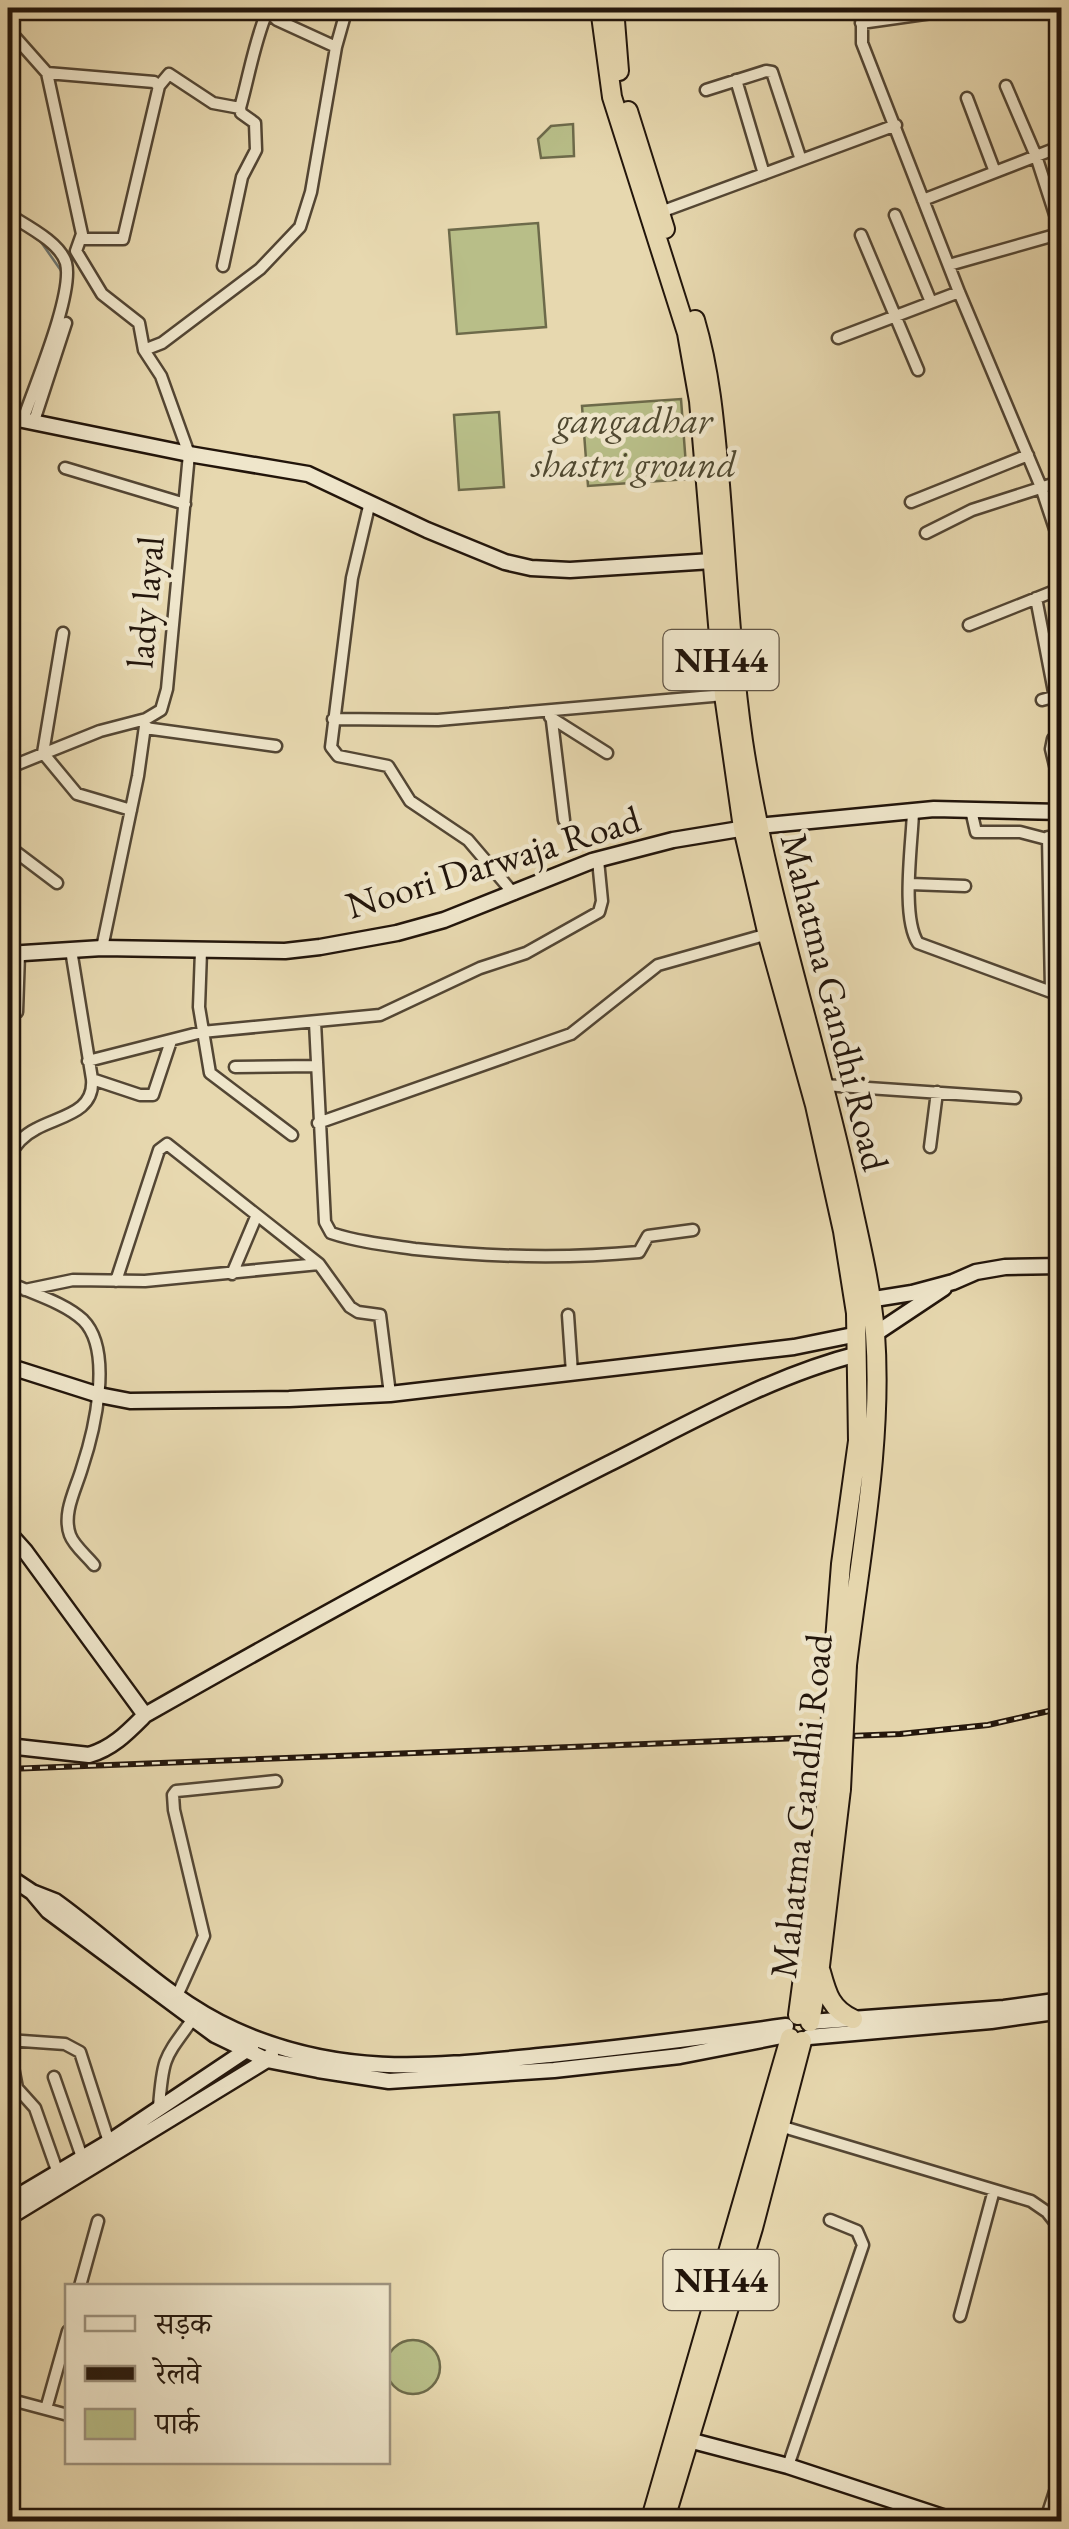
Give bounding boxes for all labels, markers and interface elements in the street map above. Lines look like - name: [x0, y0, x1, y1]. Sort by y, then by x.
- park label: gangadhar shastri ground: [530, 395, 737, 488]
- street label: lady layal: [114, 534, 175, 670]
- road number: NH44: [664, 630, 778, 690]
- street label: Noori Darwaja Road: [340, 793, 647, 930]
- street label: Mahatma Gandhi Road: [770, 828, 901, 1176]
- street label: Mahatma Gandhi Road: [758, 1631, 843, 1980]
- road number: NH44: [664, 2250, 778, 2310]
- legend: [65, 2284, 390, 2464]
- text: सड़क: [153, 2304, 213, 2343]
- text: रेलवे: [152, 2354, 203, 2393]
- text: पार्क: [153, 2404, 201, 2443]

